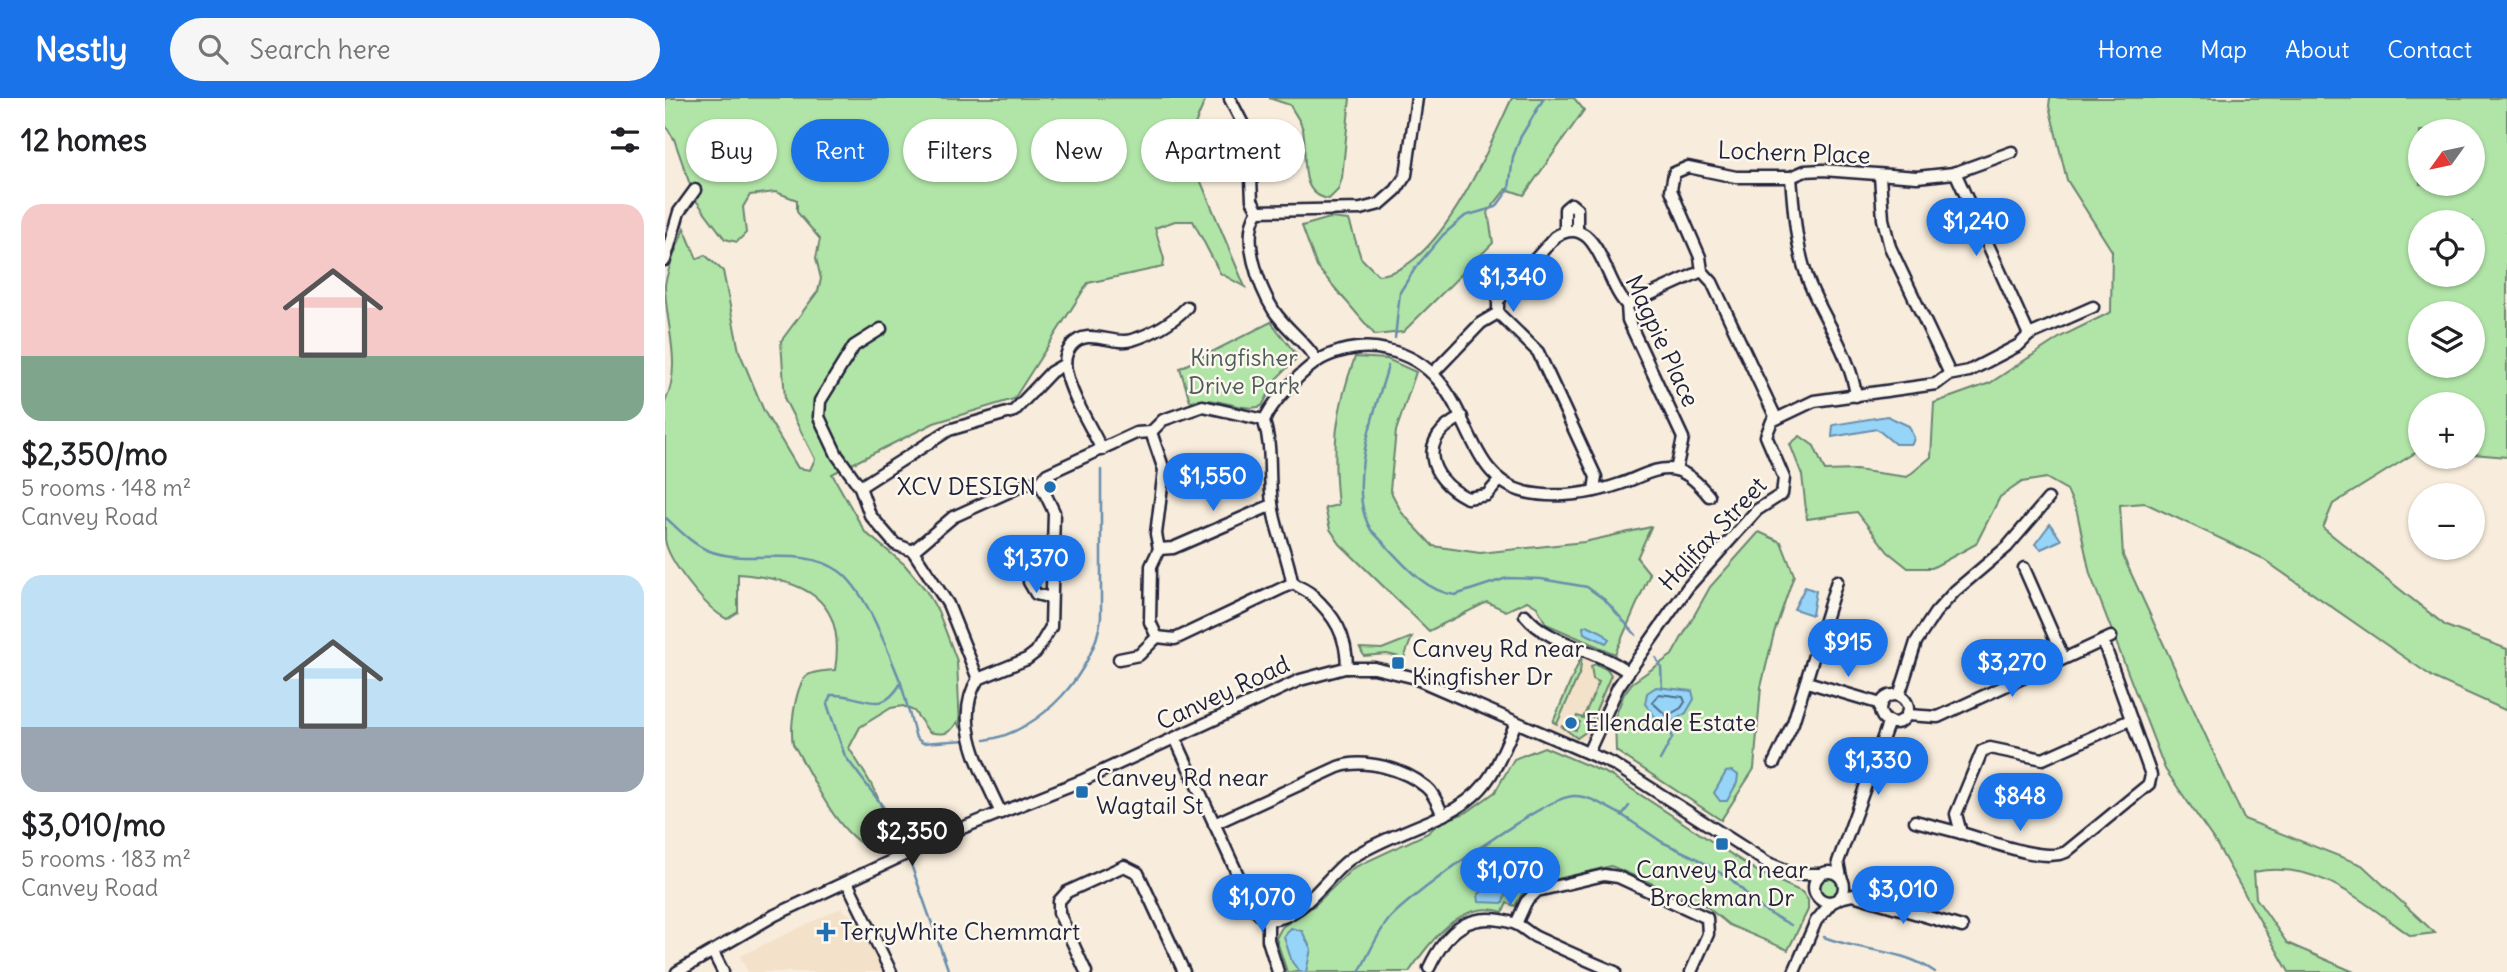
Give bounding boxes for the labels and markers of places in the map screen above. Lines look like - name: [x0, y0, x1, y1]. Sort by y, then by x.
- pin: $1,240: [1919, 198, 2033, 258]
- pin: $1,340: [1456, 254, 1570, 314]
- pin: $1,550: [1156, 454, 1270, 513]
- place label: XCV DESIGN: [897, 471, 1036, 501]
- marker: XCV DESIGN: [1042, 479, 1058, 495]
- pin: $1,370: [979, 536, 1093, 595]
- pin: $915: [1807, 620, 1889, 679]
- place label: Canvey Rd near Kingfisher Dr: [1412, 633, 1584, 691]
- pin: $3,270: [1955, 640, 2069, 699]
- marker: Canvey Rd near Kingfisher Dr: [1390, 655, 1406, 671]
- place label: Ellendale Estate: [1585, 707, 1756, 737]
- marker: Ellendale Estate: [1563, 715, 1579, 731]
- pin: $1,330: [1821, 738, 1935, 797]
- place label: Canvey Rd near Wagtail St: [1096, 762, 1268, 820]
- pin: $848: [1979, 774, 2061, 833]
- marker: Canvey Rd near Wagtail St: [1074, 784, 1090, 800]
- pin: $2,350: [855, 808, 969, 868]
- marker: Canvey Rd near Brockman Dr: [1714, 836, 1730, 852]
- pin: $1,070: [1453, 848, 1567, 907]
- place label: Canvey Rd near Brockman Dr: [1636, 854, 1808, 912]
- pin: $3,010: [1846, 866, 1960, 926]
- pin: $1,070: [1205, 874, 1319, 934]
- place label: TerryWhite Chemmart: [840, 916, 1080, 946]
- marker: TerryWhite Chemmart: [818, 924, 834, 940]

